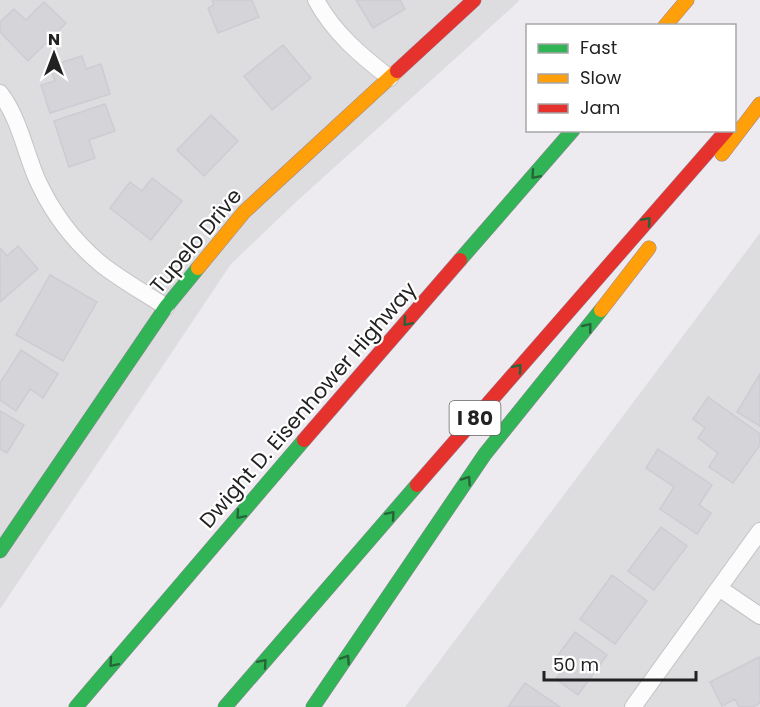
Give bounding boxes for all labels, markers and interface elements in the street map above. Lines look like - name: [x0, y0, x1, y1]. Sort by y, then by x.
- north arrow: [24, 24, 84, 84]
- legend: [526, 24, 736, 132]
- text: N: [48, 28, 60, 51]
- text: Fast: [580, 35, 617, 60]
- text: Slow: [580, 65, 622, 90]
- text: Jam: [580, 95, 620, 120]
- one-way arrow: [531, 168, 542, 179]
- street label: Tupelo Drive: [143, 182, 248, 299]
- one-way arrow: [640, 217, 651, 228]
- street label: Dwight D. Eisenhower Highway: [193, 275, 423, 534]
- one-way arrow: [403, 315, 414, 326]
- one-way arrow: [581, 323, 592, 334]
- one-way arrow: [511, 364, 522, 375]
- road number: I 80: [450, 401, 500, 435]
- one-way arrow: [460, 476, 471, 487]
- one-way arrow: [236, 508, 247, 519]
- one-way arrow: [384, 511, 395, 522]
- scale bar: [544, 644, 696, 682]
- text: 50 m: [553, 652, 599, 677]
- one-way arrow: [339, 654, 350, 665]
- one-way arrow: [109, 656, 120, 667]
- one-way arrow: [256, 659, 267, 670]

